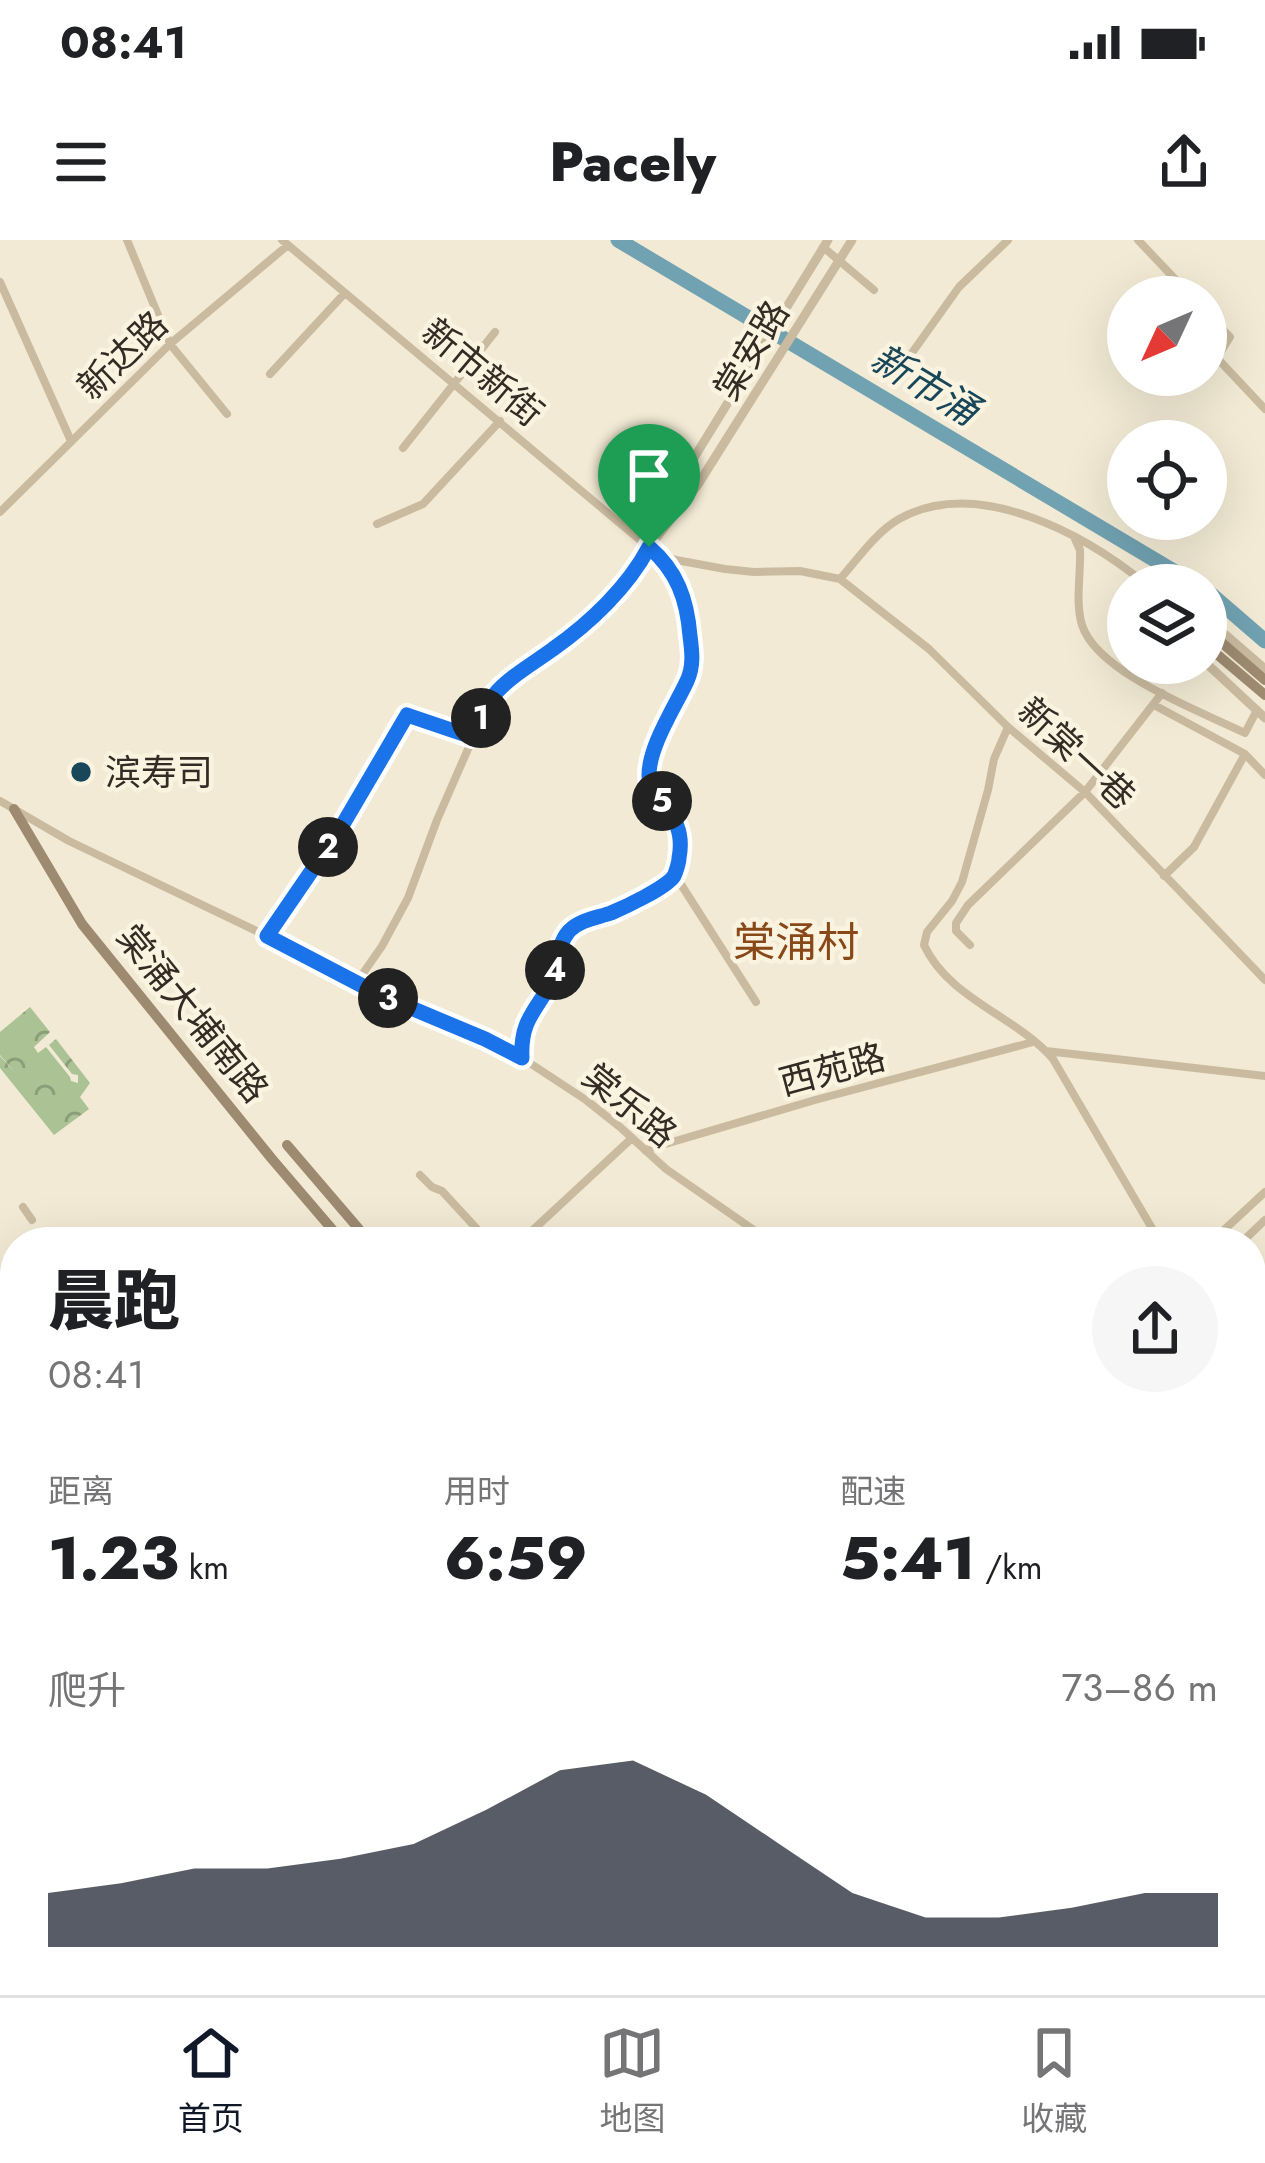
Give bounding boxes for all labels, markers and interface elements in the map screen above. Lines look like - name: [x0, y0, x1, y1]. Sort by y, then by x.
- text: 08:41: [60, 10, 187, 75]
- text: Pacely: [549, 123, 716, 201]
- icon: menu: [48, 129, 114, 195]
- icon: share: [1151, 129, 1217, 195]
- north arrow: [1107, 276, 1227, 396]
- map controls: [1107, 276, 1227, 684]
- street label: 棠安路: [701, 290, 801, 410]
- street label: 新达路: [65, 299, 179, 411]
- street label: 新市新街: [411, 306, 555, 438]
- water label: 新市涌: [860, 330, 993, 441]
- button: locate: [1107, 420, 1227, 540]
- pin: [598, 424, 700, 547]
- icon: arrive: [616, 442, 682, 508]
- button: layers: [1107, 564, 1227, 684]
- street label: 新棠一巷: [1007, 685, 1147, 821]
- pin: 1: [451, 688, 511, 748]
- text: 1: [473, 694, 489, 741]
- place label: 滨寿司: [105, 746, 213, 798]
- marker: 滨寿司: [68, 759, 94, 785]
- pin: 5: [632, 771, 692, 831]
- text: 5: [651, 777, 673, 824]
- pin: 2: [298, 817, 358, 877]
- text: 2: [317, 823, 339, 870]
- district label: 棠涌村: [733, 912, 859, 973]
- street label: 棠涌大埔南路: [105, 913, 281, 1113]
- pin: 4: [525, 940, 585, 1000]
- text: 4: [543, 946, 567, 993]
- pin: 3: [358, 968, 418, 1028]
- text: 3: [378, 974, 398, 1021]
- street label: 西苑路: [773, 1030, 891, 1108]
- street label: 棠乐路: [572, 1051, 688, 1159]
- text: 晨跑: [48, 1253, 180, 1349]
- button: share: [1092, 1266, 1218, 1392]
- text: 08:41: [48, 1346, 145, 1403]
- text: 距离: [48, 1468, 114, 1515]
- text: 用时: [444, 1468, 510, 1515]
- text: 配速: [840, 1468, 906, 1515]
- text: 1.23: [48, 1515, 179, 1602]
- text: 6:59: [444, 1515, 588, 1602]
- text: 5:41: [840, 1515, 975, 1602]
- text: km: [179, 1544, 229, 1591]
- text: /km: [975, 1544, 1043, 1591]
- text: 73–86 m: [1061, 1659, 1218, 1716]
- text: 爬升: [48, 1662, 126, 1719]
- tab: 首页: [178, 2020, 244, 2142]
- tab: 地图: [599, 2020, 665, 2142]
- tab: 收藏: [1021, 2020, 1087, 2142]

